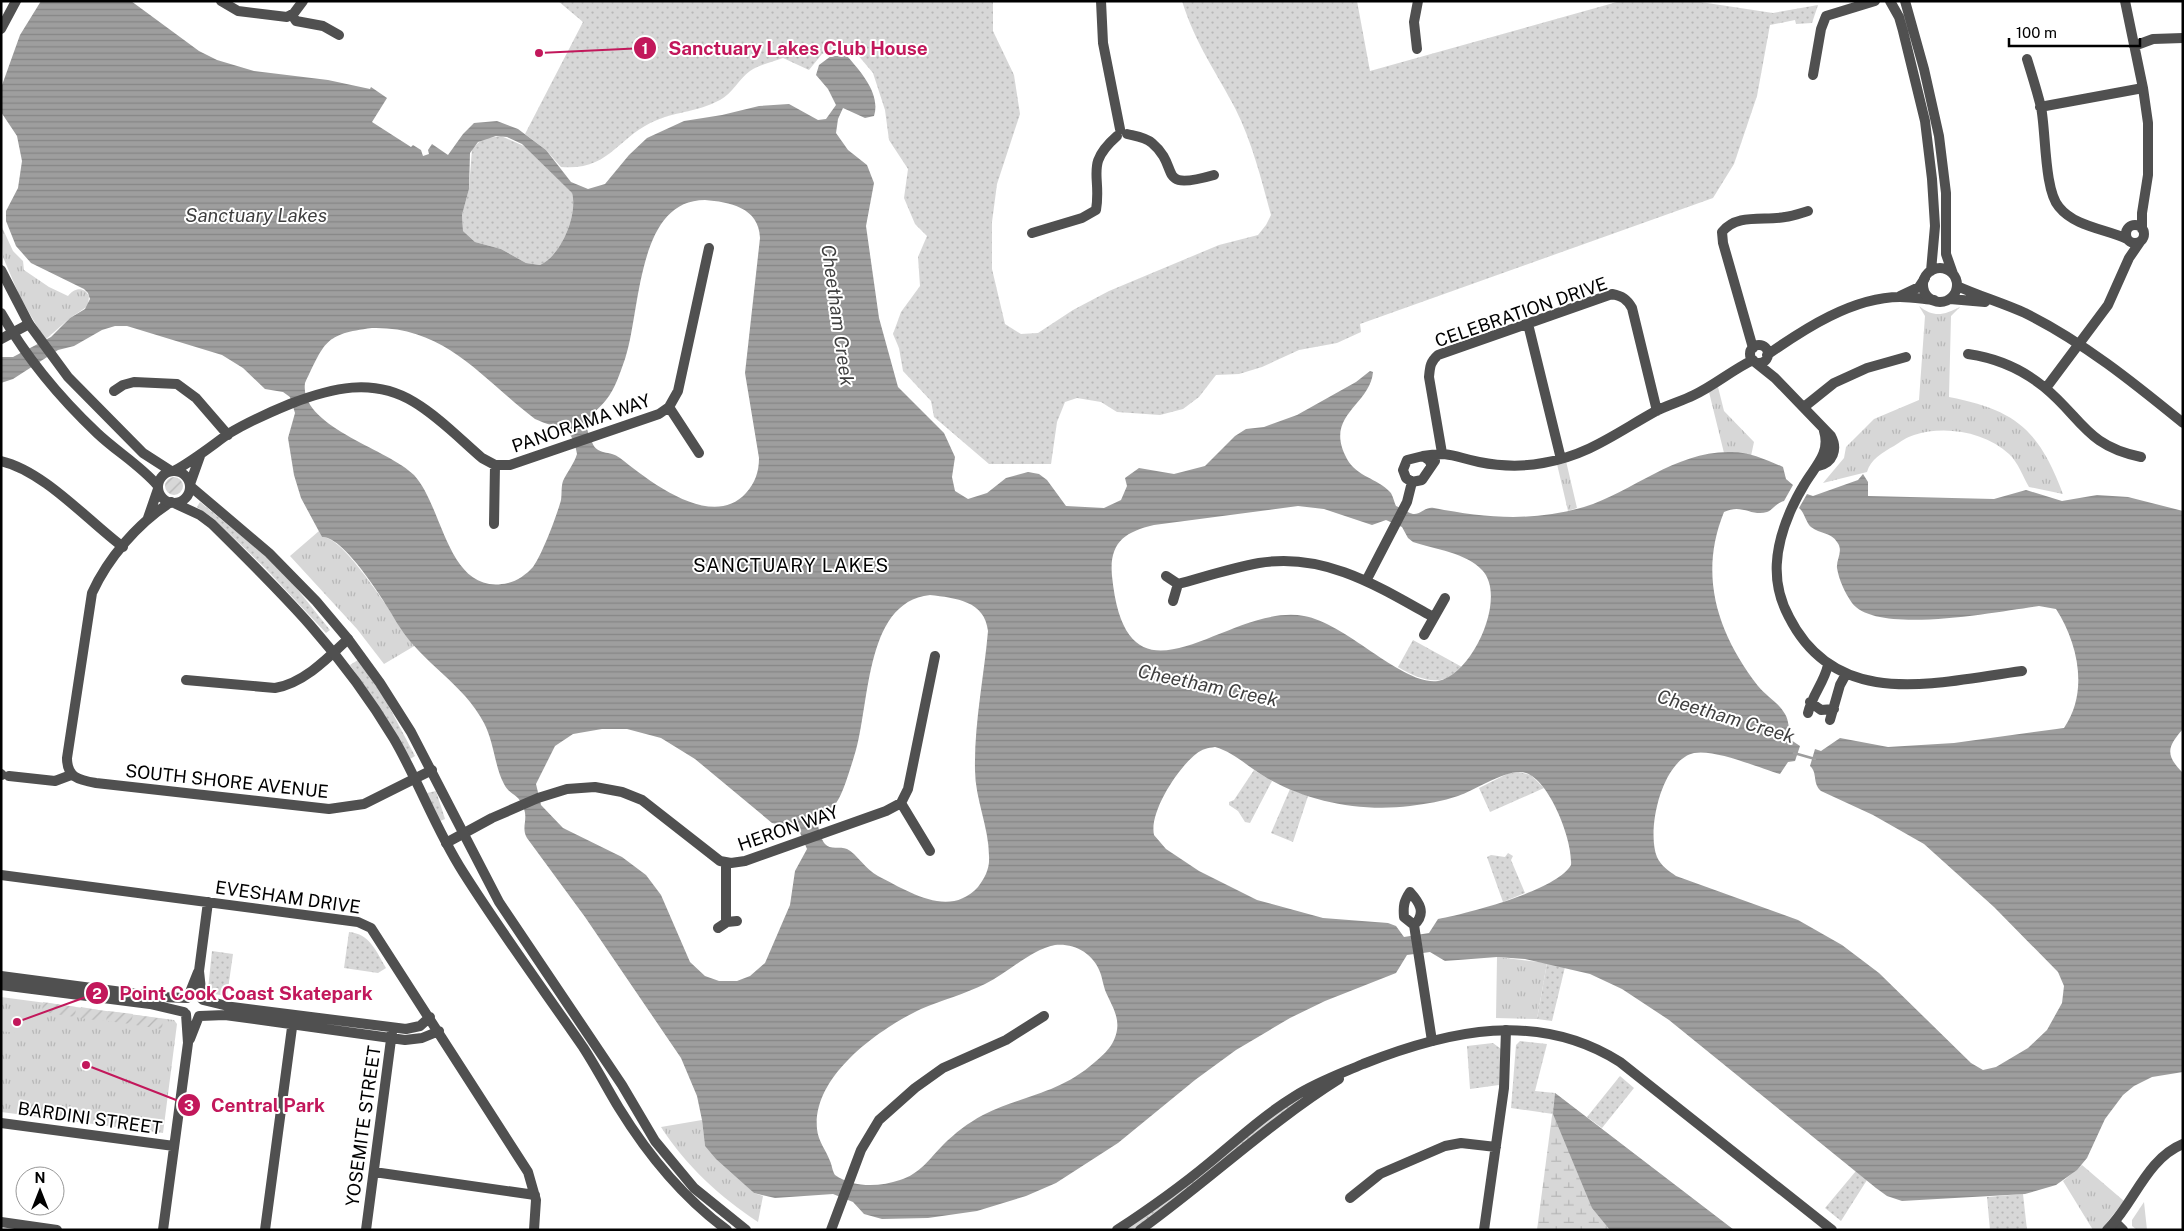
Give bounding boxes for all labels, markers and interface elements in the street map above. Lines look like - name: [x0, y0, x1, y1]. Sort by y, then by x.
- scale bar: [2009, 15, 2140, 47]
- text: 100 m: [2016, 24, 2057, 41]
- callout: Sanctuary Lakes Club House: [633, 31, 937, 65]
- text: Sanctuary Lakes Club House: [668, 37, 928, 59]
- text: 1: [642, 40, 648, 57]
- water label: Sanctuary Lakes: [185, 204, 327, 226]
- water label: Cheetham Creek: [817, 243, 859, 388]
- street label: CELEBRATION DRIVE: [1432, 273, 1610, 351]
- street label: PANORAMA WAY: [509, 389, 653, 457]
- district label: SANCTUARY LAKES: [693, 554, 889, 576]
- water label: Cheetham Creek: [1136, 659, 1281, 711]
- water label: Cheetham Creek: [1655, 685, 1798, 748]
- street label: SOUTH SHORE AVENUE: [124, 760, 330, 802]
- street label: HERON WAY: [735, 801, 841, 855]
- street label: EVESHAM DRIVE: [214, 876, 362, 918]
- callout: Point Cook Coast Skatepark: [84, 976, 383, 1010]
- text: Point Cook Coast Skatepark: [119, 982, 373, 1004]
- text: 2: [92, 985, 102, 1002]
- street label: YOSEMITE STREET: [341, 1044, 385, 1208]
- callout: Central Park: [176, 1088, 335, 1122]
- text: Central Park: [211, 1094, 325, 1116]
- street label: BARDINI STREET: [16, 1097, 164, 1139]
- text: 3: [184, 1097, 194, 1114]
- north arrow: [15, 1166, 65, 1216]
- text: N: [35, 1170, 45, 1186]

